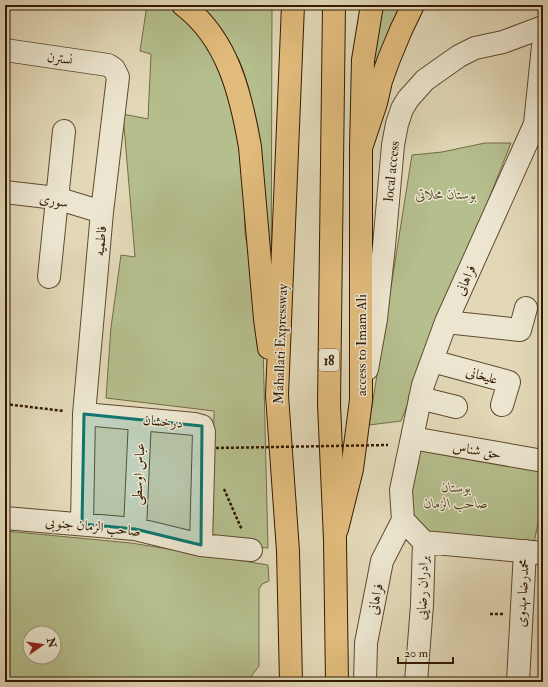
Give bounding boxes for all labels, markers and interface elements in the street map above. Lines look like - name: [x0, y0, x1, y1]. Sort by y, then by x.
- street label: نسترن: [46, 48, 74, 69]
- street label: local access: [380, 140, 403, 202]
- park label: بوستان محلاتی: [415, 186, 477, 203]
- street label: سوری: [38, 189, 70, 212]
- street label: فاطمیه: [91, 225, 110, 257]
- street label: فراهانی: [451, 262, 480, 298]
- street label: Mahallati Expressway: [270, 283, 292, 405]
- street label: access to Imam Ali: [353, 294, 370, 396]
- road number: 18: [319, 349, 339, 371]
- street label: علیخانی: [464, 363, 500, 388]
- street label: درخشان: [142, 411, 184, 432]
- street label: حق شناس: [451, 438, 503, 463]
- street label: عباس اوسطی: [128, 442, 150, 506]
- park label: بوستان صاحب الزمان: [424, 479, 488, 513]
- street label: صاحب الزمان جنوبی: [44, 513, 142, 541]
- street label: برادران رضایی: [413, 555, 433, 621]
- street label: محمدرضا مهدوی: [512, 558, 534, 628]
- street label: فراهانی: [364, 582, 387, 616]
- north arrow: [22, 625, 62, 665]
- text: N: [44, 636, 59, 650]
- scale bar: [398, 639, 453, 665]
- text: 20 m: [404, 646, 429, 661]

